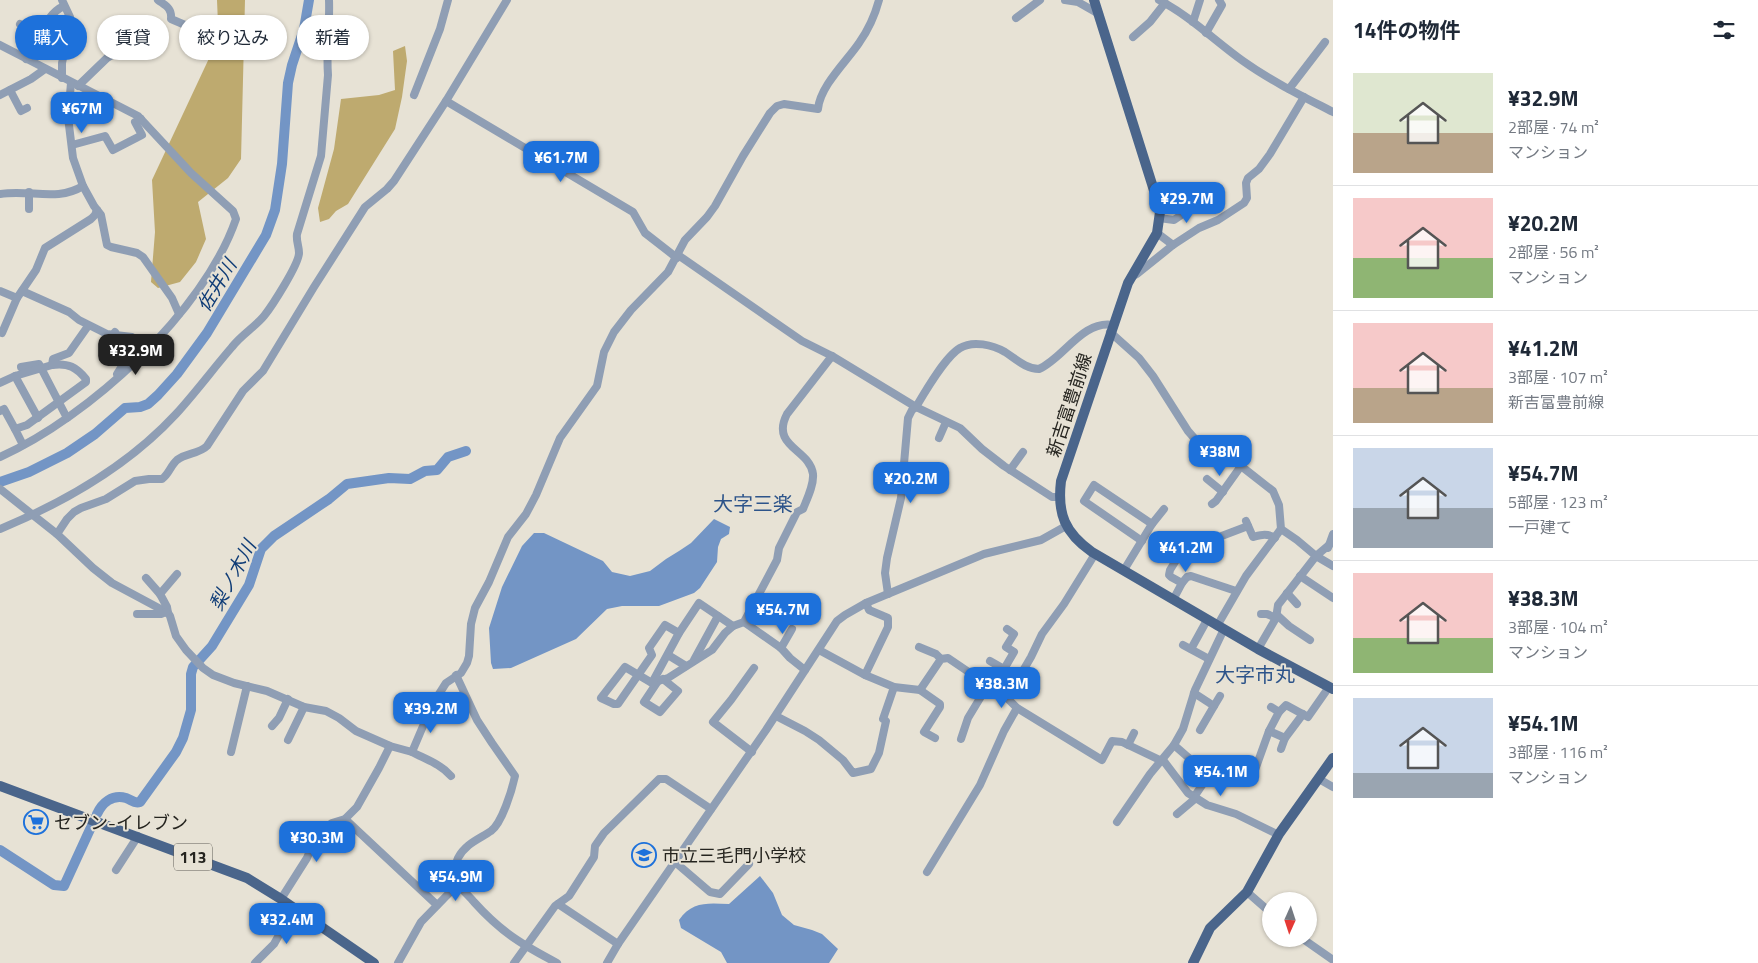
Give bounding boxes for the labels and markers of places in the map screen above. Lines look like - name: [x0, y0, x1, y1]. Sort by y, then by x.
- pin: ¥67M: [52, 92, 112, 134]
- pin: ¥61.7M: [520, 140, 602, 183]
- pin: ¥29.7M: [1146, 182, 1228, 224]
- pin: ¥32.9M: [95, 334, 177, 376]
- pin: ¥38M: [1190, 434, 1250, 477]
- pin: ¥20.2M: [870, 462, 952, 504]
- pin: ¥41.2M: [1145, 530, 1227, 573]
- pin: ¥54.7M: [742, 592, 824, 635]
- pin: ¥38.3M: [961, 666, 1043, 709]
- pin: ¥39.2M: [390, 692, 472, 734]
- pin: ¥54.1M: [1180, 754, 1262, 797]
- supermarket icon: セブン-イレブン: [23, 809, 49, 835]
- place label: セブン-イレブン: [54, 809, 188, 836]
- pin: ¥30.3M: [276, 820, 358, 863]
- school or university icon: 市立三毛門小学校: [631, 842, 657, 868]
- place label: 市立三毛門小学校: [662, 842, 806, 869]
- pin: ¥54.9M: [415, 860, 497, 902]
- pin: ¥32.4M: [246, 902, 328, 945]

